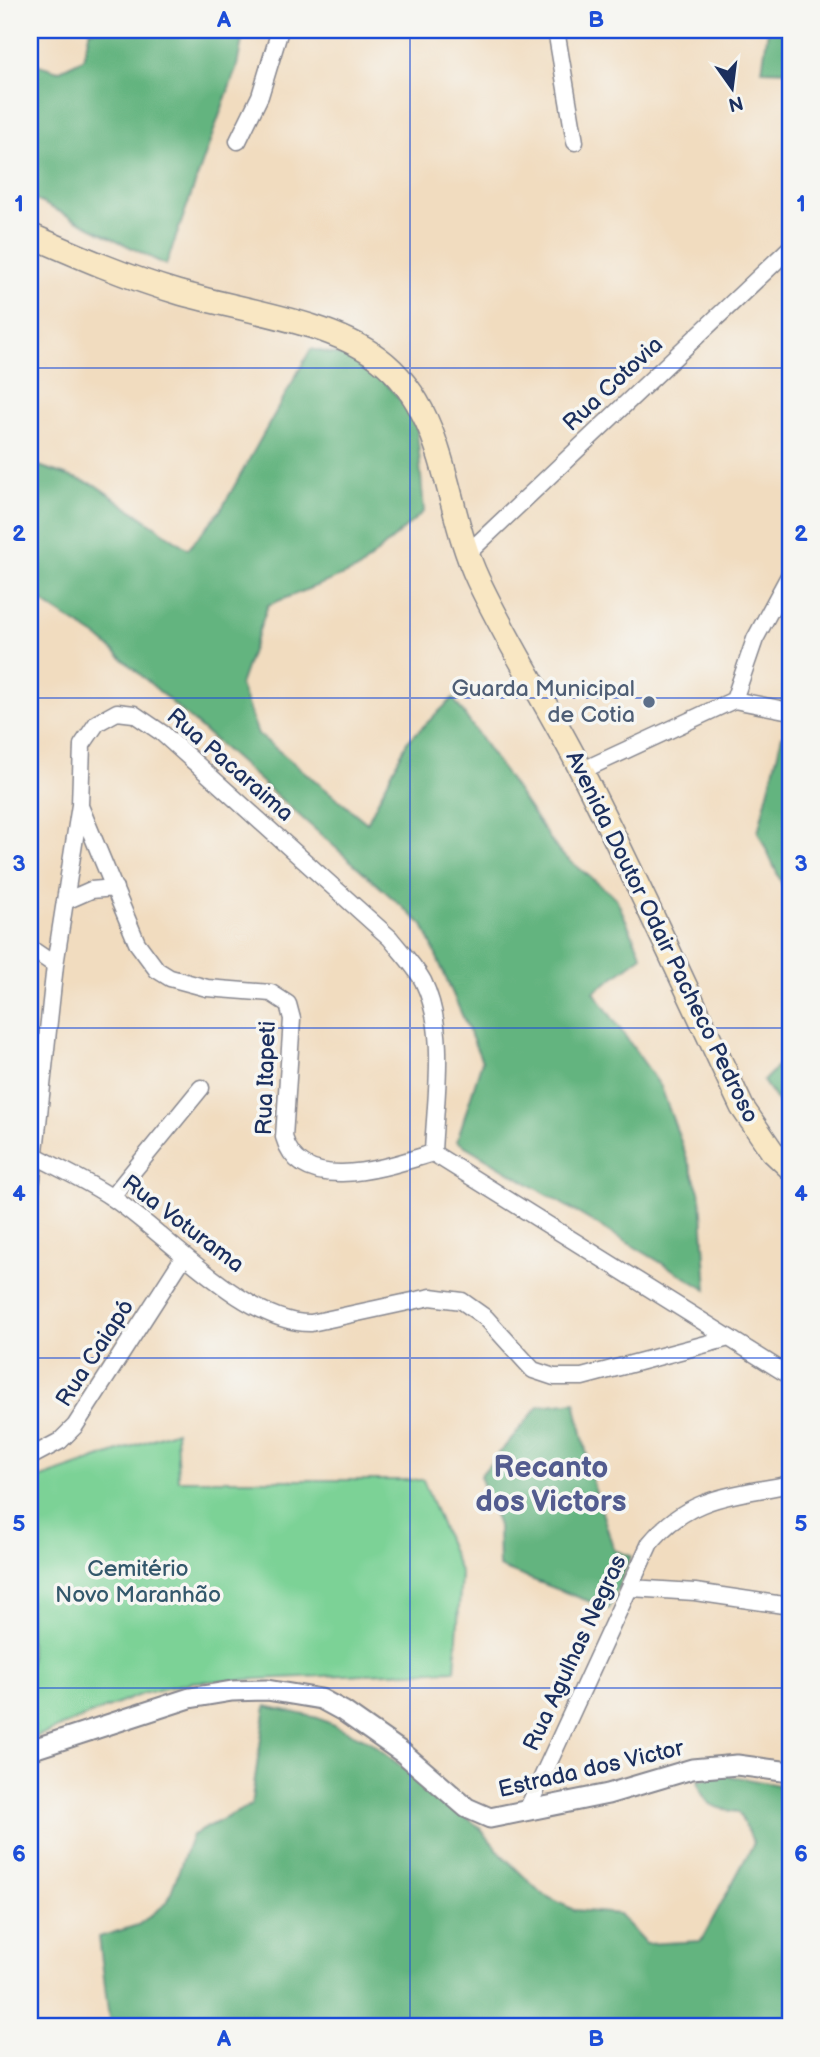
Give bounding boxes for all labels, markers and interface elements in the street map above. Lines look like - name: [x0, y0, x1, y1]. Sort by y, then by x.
- text: A: [216, 6, 232, 34]
- text: B: [588, 6, 604, 34]
- north arrow: [698, 52, 768, 122]
- text: N: [726, 90, 745, 116]
- text: 1: [14, 190, 24, 218]
- text: 1: [796, 190, 806, 218]
- street label: Rua Cotovia: [557, 331, 669, 437]
- text: 2: [12, 520, 26, 548]
- text: 2: [794, 520, 808, 548]
- place label: Guarda Municipal de Cotia: [452, 675, 635, 729]
- marker: Guarda Municipal de Cotia: [641, 694, 657, 710]
- street label: Rua Pacaraima: [161, 702, 299, 828]
- street label: Avenida Doutor Odair Pacheco Pedroso: [559, 746, 765, 1128]
- text: 3: [12, 850, 26, 878]
- text: 3: [794, 850, 808, 878]
- street label: Rua Itapeti: [250, 1020, 282, 1136]
- street label: Rua Voturama: [116, 1169, 250, 1279]
- text: 4: [12, 1180, 26, 1208]
- text: 4: [794, 1180, 808, 1208]
- street label: Rua Caiapó: [50, 1294, 140, 1412]
- district label: Recanto dos Victors: [475, 1450, 627, 1520]
- text: 5: [12, 1510, 26, 1538]
- text: 5: [794, 1510, 808, 1538]
- street label: Rua Agulhas Negras: [517, 1551, 633, 1755]
- park label: Cemitério Novo Maranhão: [55, 1555, 221, 1609]
- street label: Estrada dos Victor: [495, 1734, 687, 1804]
- text: 6: [12, 1840, 26, 1868]
- text: 6: [794, 1840, 808, 1868]
- text: A: [216, 2025, 232, 2053]
- text: B: [588, 2025, 604, 2053]

